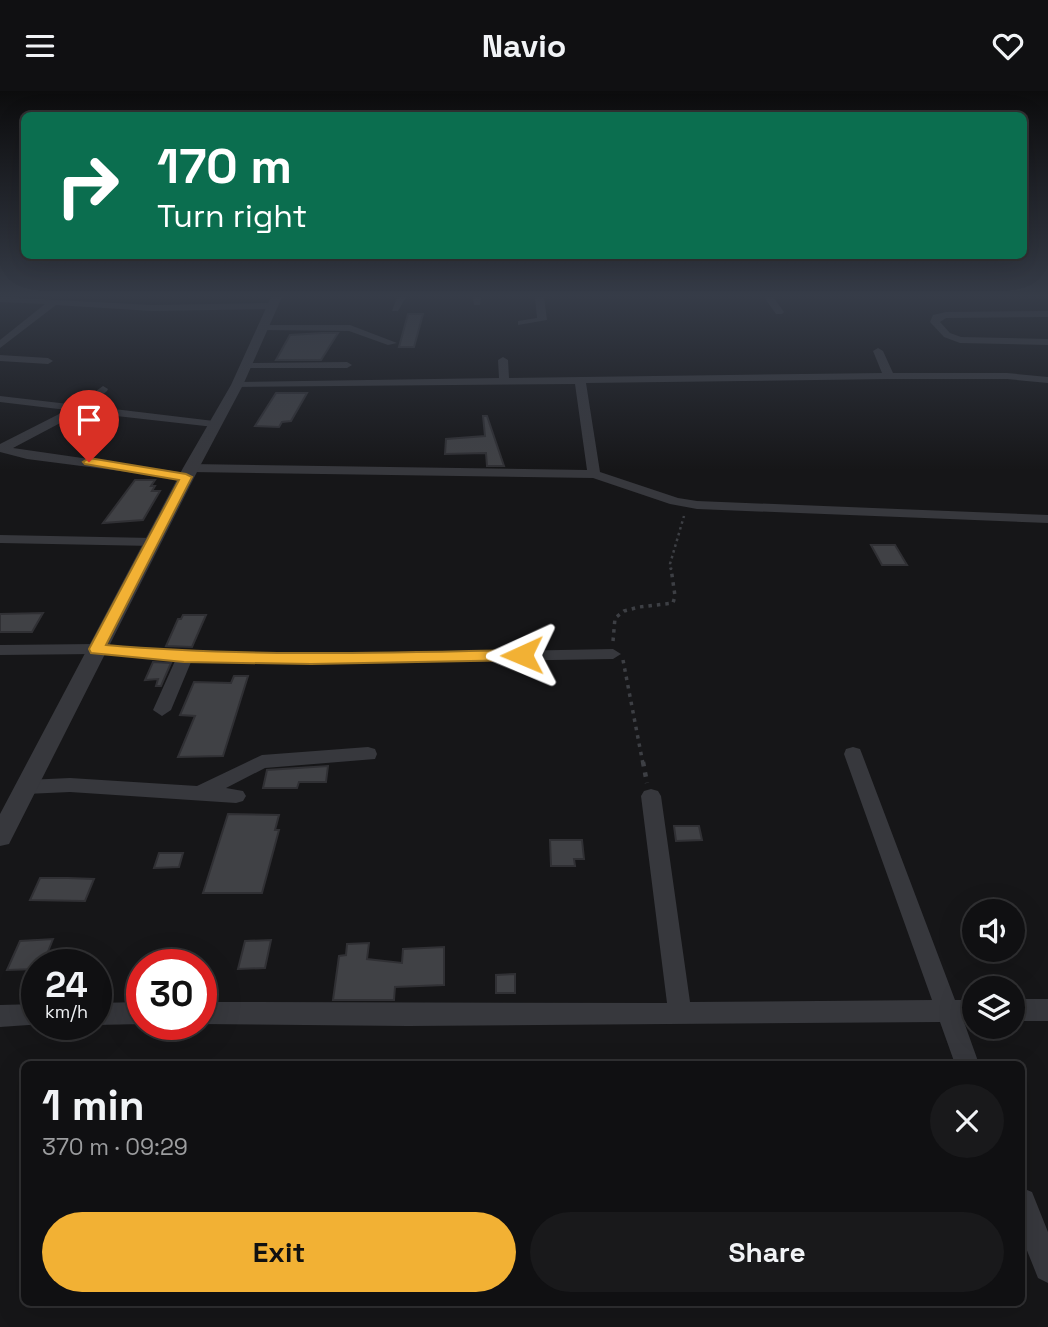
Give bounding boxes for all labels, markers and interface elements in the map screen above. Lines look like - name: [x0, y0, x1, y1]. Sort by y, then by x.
- text: Navio: [482, 26, 566, 66]
- icon: menu: [21, 27, 59, 65]
- icon: heart: [989, 27, 1027, 65]
- text: 170 m: [157, 135, 292, 197]
- icon: right: [42, 140, 133, 231]
- text: Turn right: [157, 196, 307, 236]
- pin: [59, 390, 119, 462]
- icon: arrive: [70, 401, 108, 439]
- position arrow: [485, 618, 559, 692]
- map controls: [962, 899, 1025, 1039]
- button: sound: [962, 899, 1025, 962]
- speed limit sign: 30: [126, 949, 217, 1040]
- text: 24: [45, 963, 88, 1007]
- button: layers: [962, 976, 1025, 1039]
- text: km/h: [45, 1000, 88, 1023]
- text: 1 min: [42, 1079, 145, 1132]
- button: close: [930, 1084, 1004, 1158]
- text: 370 m · 09:29: [42, 1132, 188, 1162]
- button: Exit: [42, 1212, 516, 1292]
- button: Share: [530, 1212, 1004, 1292]

